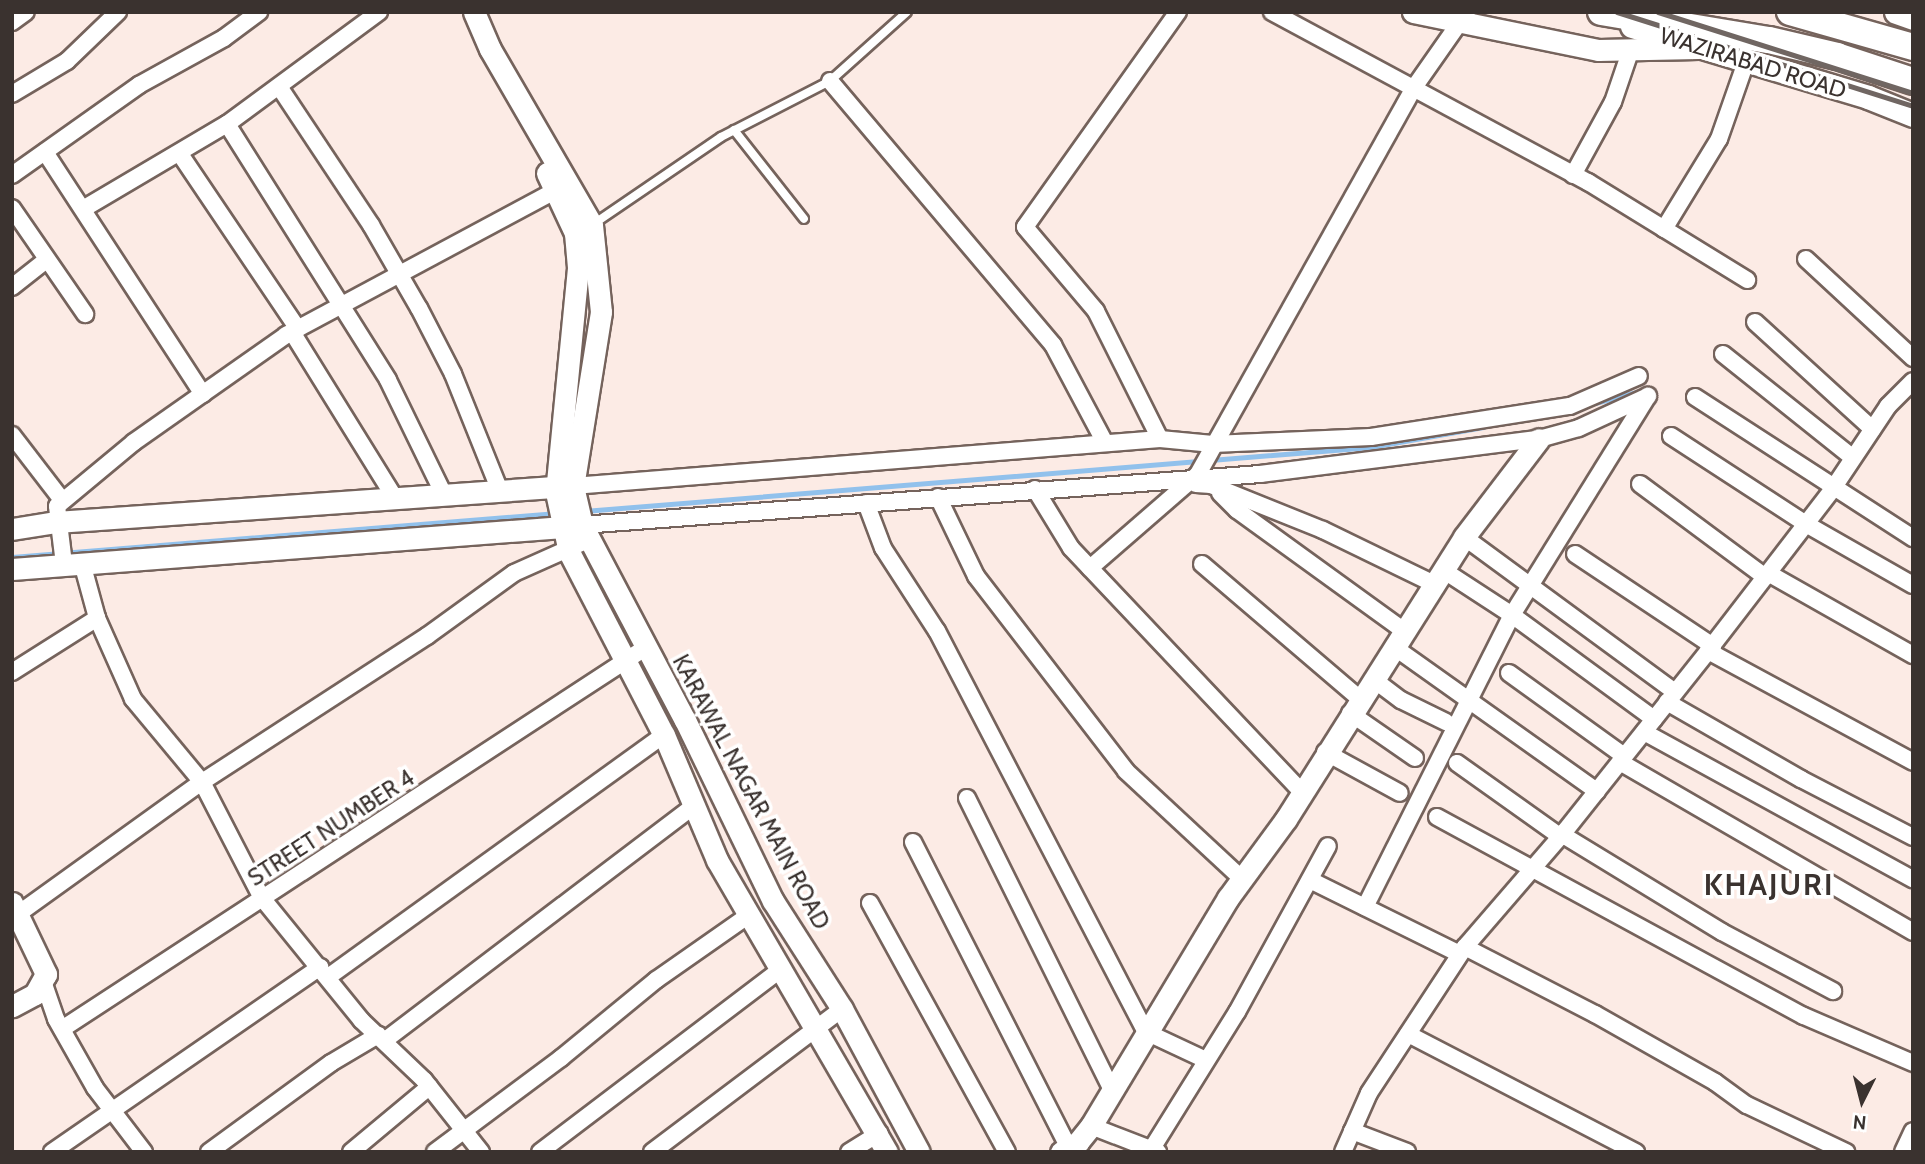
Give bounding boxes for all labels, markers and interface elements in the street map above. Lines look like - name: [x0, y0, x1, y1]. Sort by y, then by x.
- street label: WAZIRABAD ROAD: [1656, 21, 1850, 105]
- street label: KARAWAL NAGAR MAIN ROAD: [667, 650, 835, 934]
- street label: STREET NUMBER 4: [243, 764, 419, 892]
- district label: KHAJURI: [1705, 867, 1833, 903]
- north arrow: [1827, 1066, 1897, 1136]
- text: N: [1852, 1110, 1868, 1135]

